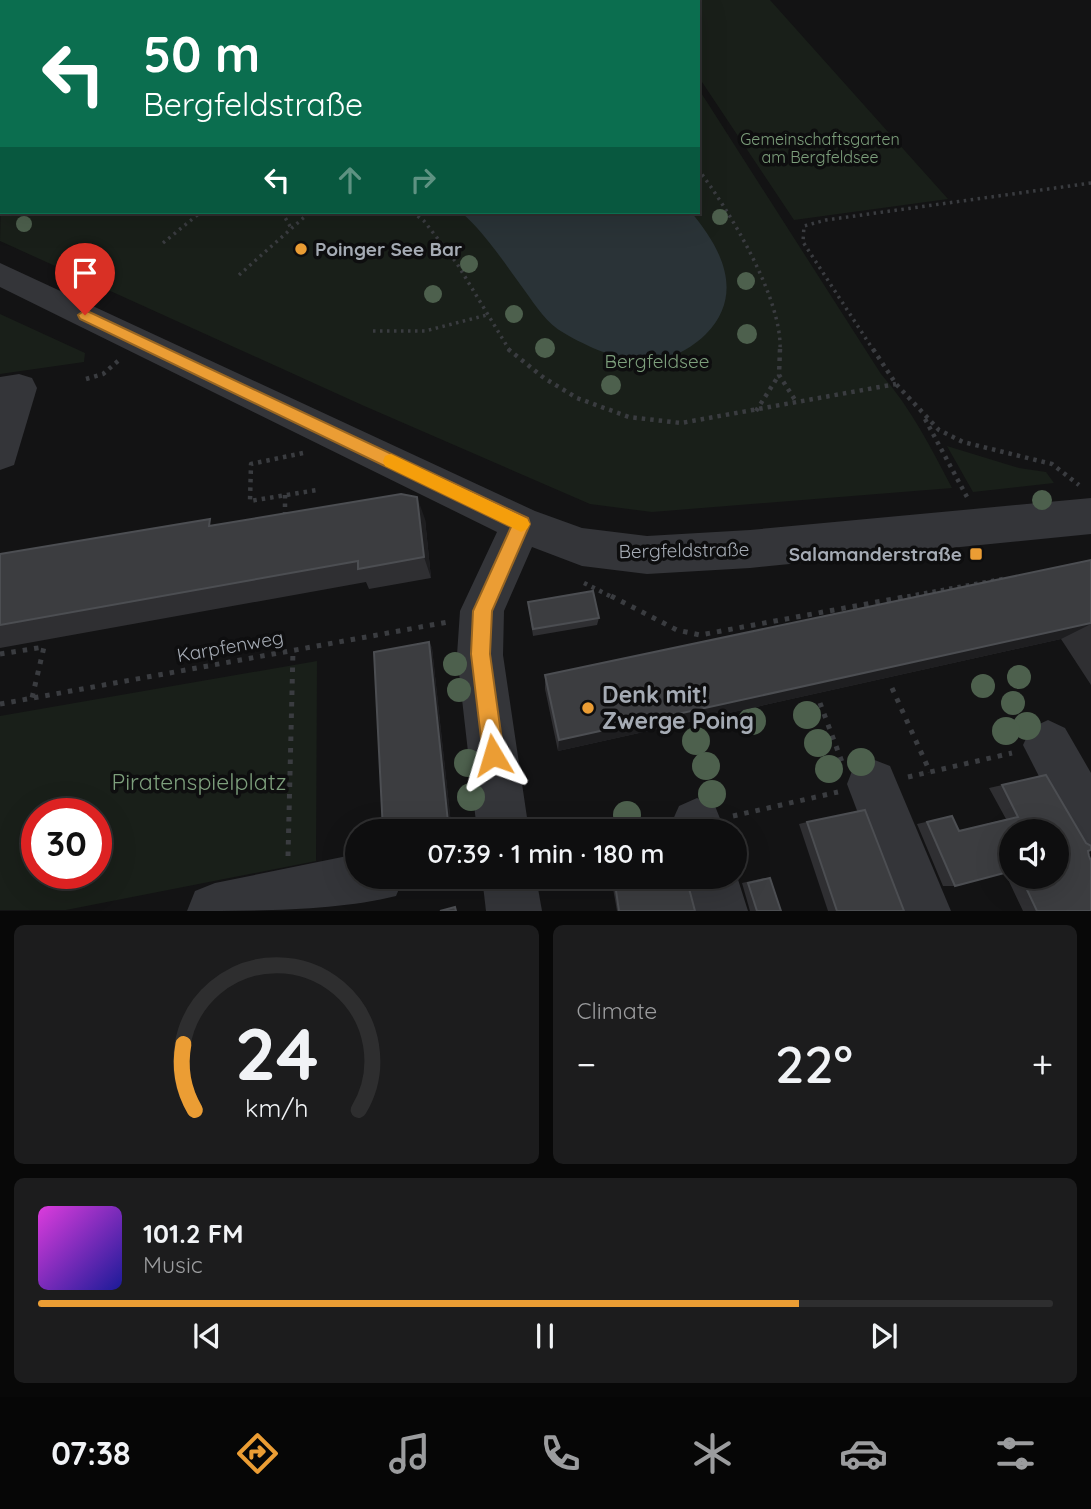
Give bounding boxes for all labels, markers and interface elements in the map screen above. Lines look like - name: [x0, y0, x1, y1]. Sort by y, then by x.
- text: 50 m: [143, 23, 260, 84]
- icon: left: [28, 28, 119, 119]
- text: Bergfeldstraße: [143, 84, 363, 124]
- park label: Gemeinschaftsgarten am Bergfeldsee: [740, 129, 900, 167]
- icon: left: [258, 161, 296, 199]
- icon: ahead: [331, 161, 369, 199]
- icon: right: [404, 161, 442, 199]
- place label: Poinger See Bar: [315, 237, 462, 261]
- marker: Poinger See Bar: [293, 241, 309, 257]
- pin: [55, 243, 115, 315]
- icon: arrive: [66, 254, 104, 292]
- park label: Bergfeldsee: [605, 349, 709, 373]
- street label: Bergfeldstraße: [618, 537, 750, 563]
- place label: Salamanderstraße: [789, 542, 962, 566]
- marker: Salamanderstraße: [968, 546, 984, 562]
- street label: Karpfenweg: [175, 625, 285, 667]
- place label: Denk mit! Zwerge Poing: [602, 680, 754, 735]
- marker: Denk mit! Zwerge Poing: [580, 700, 596, 716]
- position arrow: [456, 718, 530, 792]
- park label: Piratenspielplatz: [111, 767, 287, 796]
- speed limit sign: 30: [21, 798, 112, 889]
- map controls: [999, 819, 1069, 889]
- button: sound: [999, 819, 1069, 889]
- text: 07:39 · 1 min · 180 m: [428, 837, 664, 870]
- text: Climate: [577, 996, 657, 1025]
- text: 24: [234, 1008, 318, 1099]
- text: 22°: [775, 1031, 853, 1096]
- text: −: [577, 1040, 596, 1088]
- text: +: [1032, 1040, 1053, 1088]
- text: km/h: [245, 1092, 308, 1123]
- text: 101.2 FM: [143, 1217, 244, 1250]
- text: Music: [143, 1250, 203, 1279]
- icon: previous: [188, 1317, 226, 1355]
- icon: pause: [526, 1317, 564, 1355]
- icon: next: [865, 1317, 903, 1355]
- icon: directions: [233, 1429, 282, 1478]
- icon: music: [385, 1429, 434, 1478]
- icon: phone: [536, 1429, 585, 1478]
- icon: climate: [688, 1429, 737, 1478]
- icon: car: [839, 1429, 888, 1478]
- icon: filters: [991, 1429, 1040, 1478]
- text: 07:38: [51, 1433, 131, 1473]

